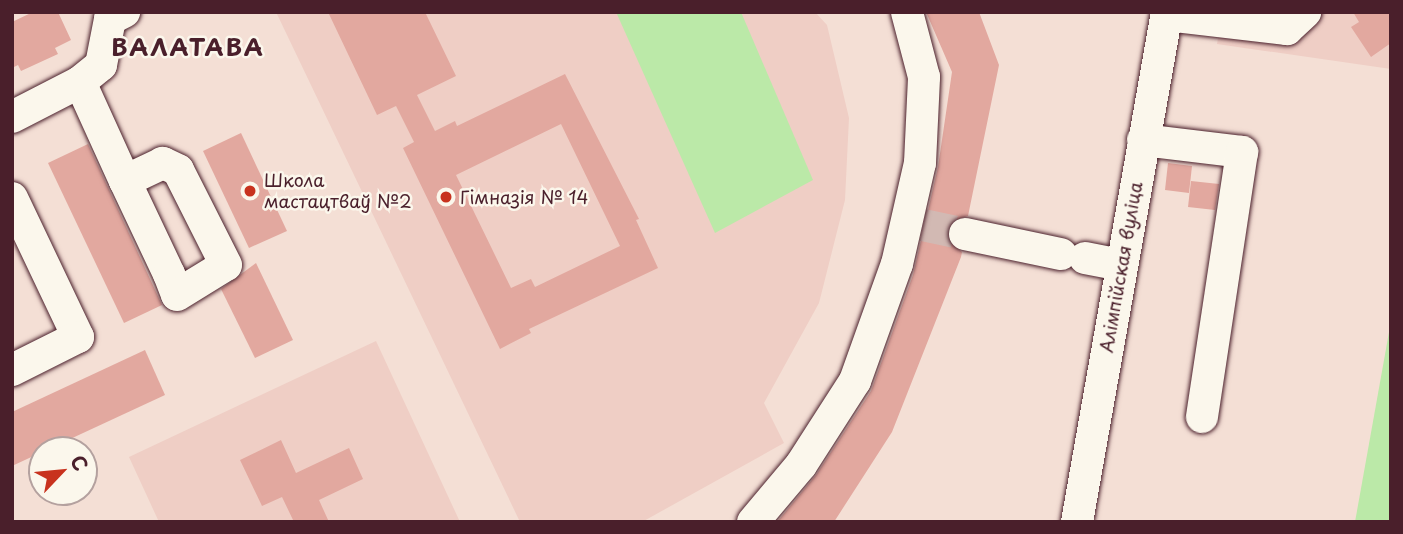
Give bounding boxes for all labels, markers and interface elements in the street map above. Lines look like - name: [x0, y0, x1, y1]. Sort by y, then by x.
- district label: ВАЛАТАВА: [112, 33, 264, 61]
- place label: Школа мастацтваў №2: [264, 170, 412, 212]
- street label: Алімпійская вуліца: [1095, 179, 1147, 355]
- marker: Школа мастацтваў №2: [242, 183, 258, 199]
- place label: Гімназія № 14: [460, 186, 589, 208]
- marker: Гімназія № 14: [438, 189, 454, 205]
- north arrow: [28, 436, 98, 506]
- text: С: [64, 450, 96, 475]

